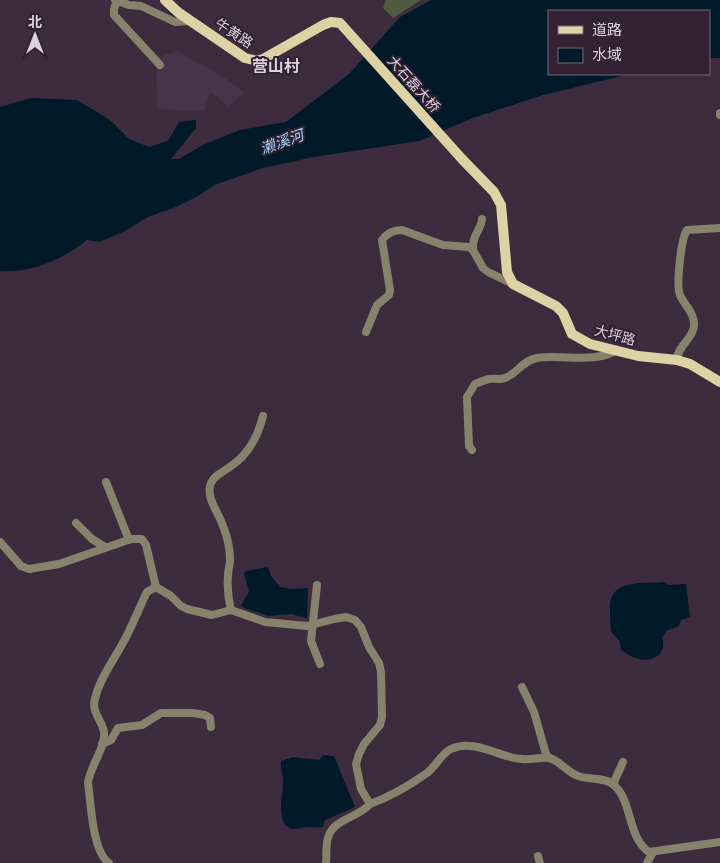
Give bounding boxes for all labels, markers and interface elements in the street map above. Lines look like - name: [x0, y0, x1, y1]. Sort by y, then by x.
- north arrow: [10, 10, 60, 60]
- legend: [548, 10, 710, 75]
- text: 北: [28, 13, 42, 31]
- street label: 牛黄路: [211, 14, 257, 52]
- text: 道路: [592, 20, 622, 39]
- text: 水域: [592, 45, 622, 64]
- street label: 大石磊大桥: [384, 52, 444, 116]
- district label: 营山村: [252, 56, 300, 76]
- water label: 濑溪河: [257, 124, 309, 158]
- street label: 大坪路: [592, 321, 638, 349]

